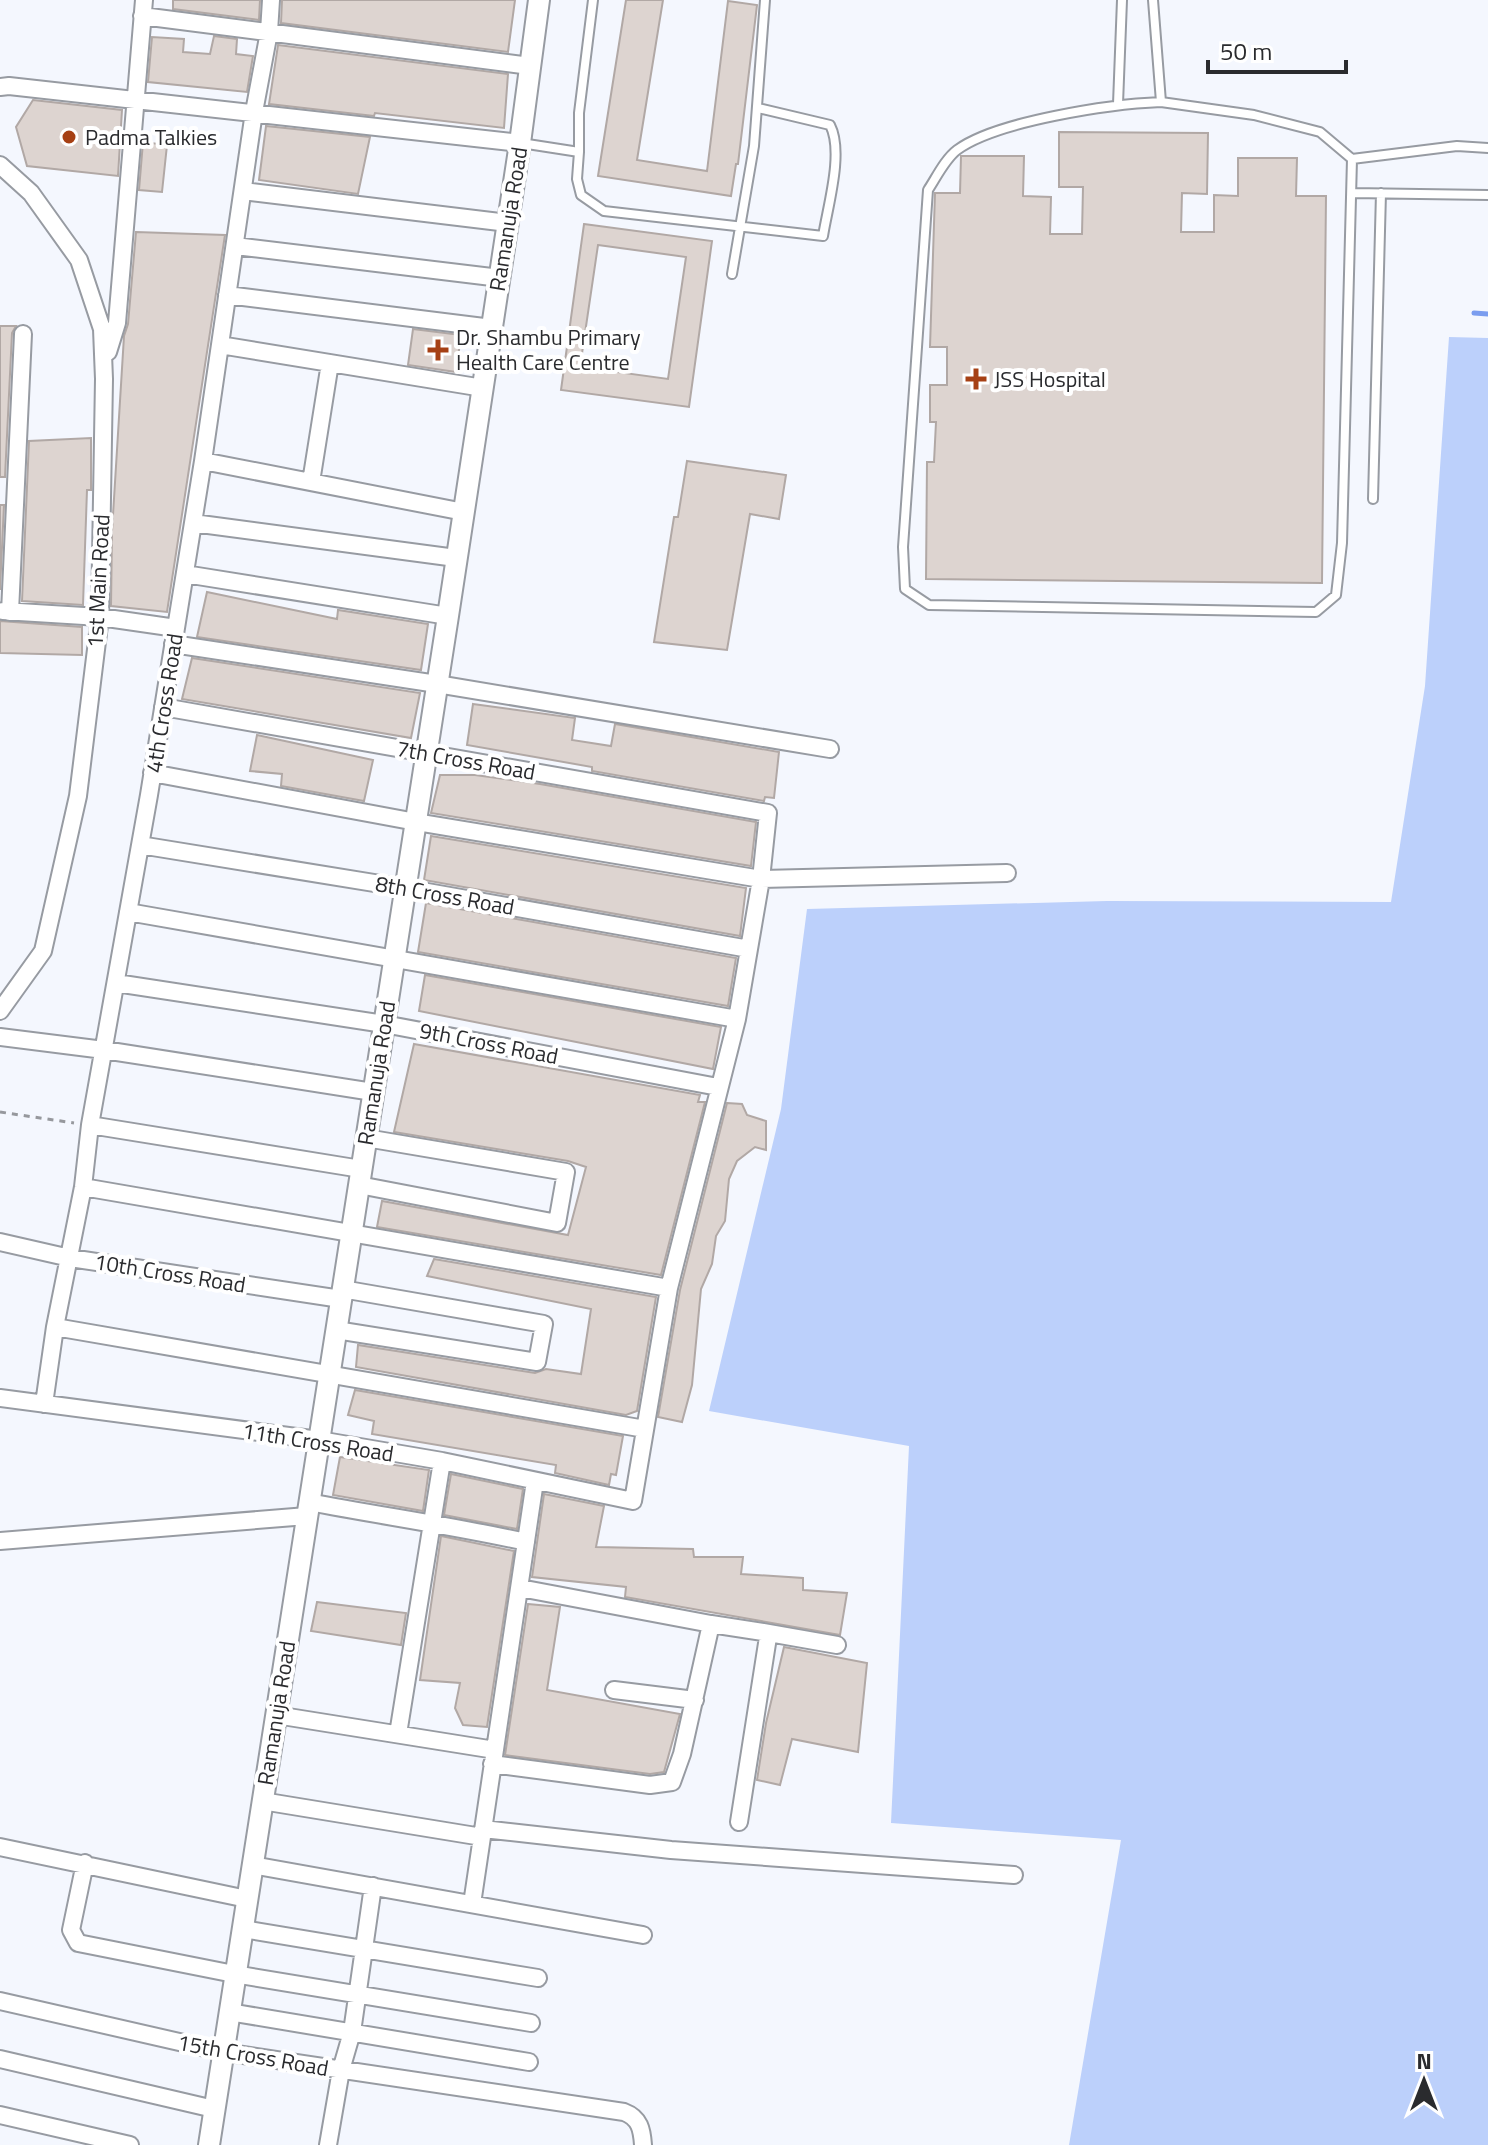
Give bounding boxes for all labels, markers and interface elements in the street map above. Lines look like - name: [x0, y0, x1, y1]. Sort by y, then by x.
- scale bar: [1208, 24, 1346, 74]
- text: 50 m: [1220, 33, 1272, 69]
- place label: Padma Talkies: [85, 120, 217, 154]
- marker: Padma Talkies: [60, 128, 78, 146]
- street label: Ramanuja Road: [480, 144, 536, 294]
- place label: Dr. Shambu Primary Health Care Centre: [456, 320, 641, 379]
- marker: Dr. Shambu Primary Health Care Centre: [427, 339, 449, 361]
- place label: JSS Hospital: [994, 362, 1106, 396]
- marker: JSS Hospital: [965, 368, 987, 390]
- street label: 1st Main Road: [78, 513, 118, 649]
- street label: 4th Cross Road: [136, 631, 192, 775]
- street label: 7th Cross Road: [394, 731, 538, 789]
- street label: 8th Cross Road: [373, 866, 517, 924]
- street label: Ramanuja Road: [348, 998, 404, 1148]
- street label: 9th Cross Road: [417, 1013, 561, 1073]
- street label: 10th Cross Road: [92, 1244, 248, 1302]
- street label: 11th Cross Road: [240, 1413, 396, 1471]
- street label: Ramanuja Road: [248, 1638, 304, 1788]
- street label: 15th Cross Road: [175, 2025, 331, 2085]
- north arrow: [1384, 2041, 1464, 2121]
- text: N: [1416, 2044, 1432, 2078]

